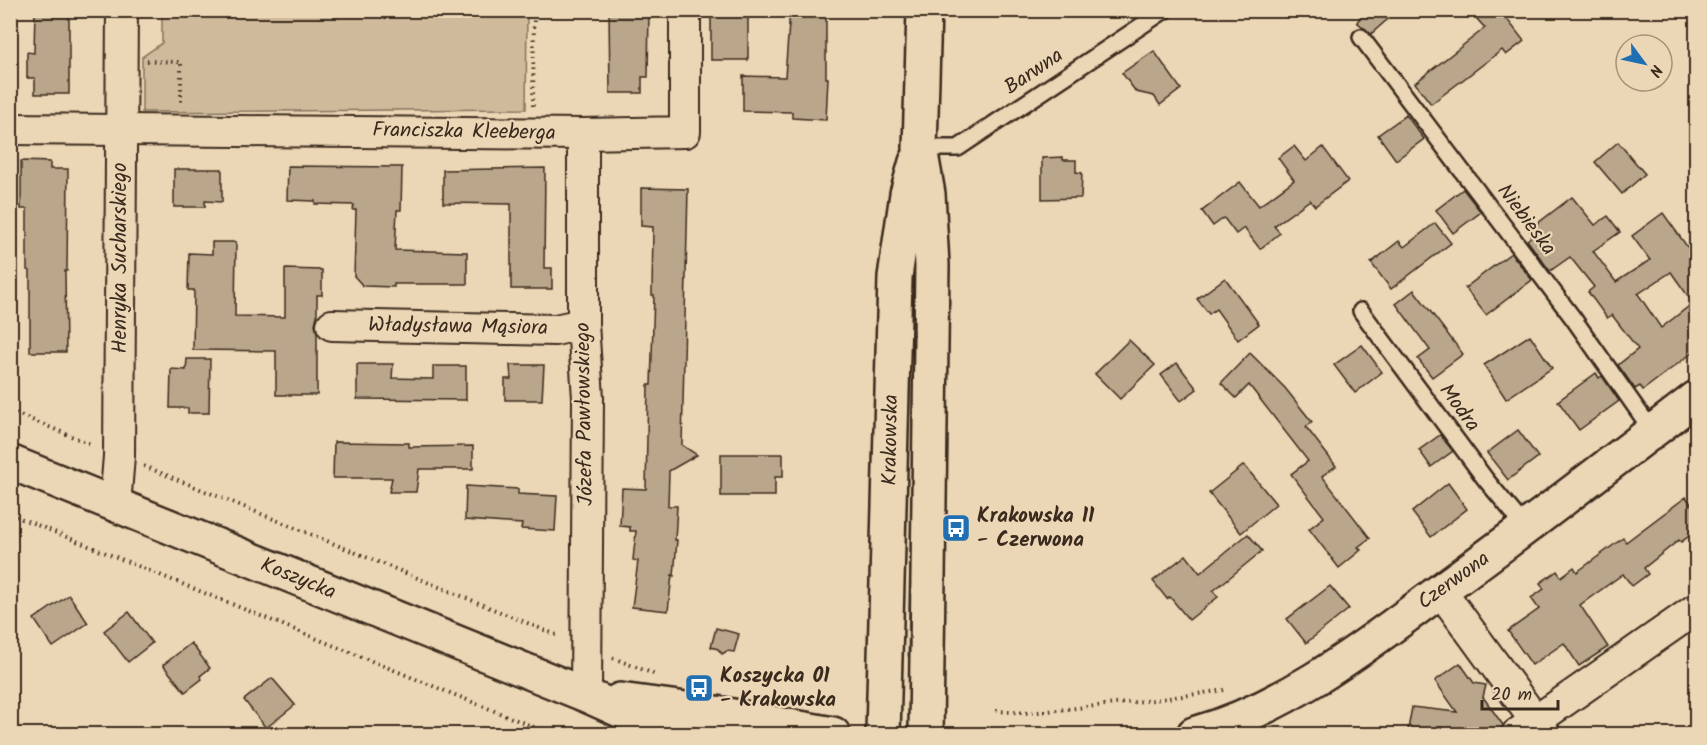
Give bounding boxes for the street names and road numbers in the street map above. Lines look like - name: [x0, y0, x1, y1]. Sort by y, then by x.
- street label: Barwna: [998, 40, 1070, 104]
- street label: Franciszka Kleeberga: [372, 114, 556, 150]
- street label: Henryka Sucharskiego: [104, 162, 137, 354]
- street label: Niebieska: [1488, 177, 1564, 263]
- street label: Władysława Mąsiora: [368, 309, 548, 345]
- street label: Józefa Pawłowskiego: [567, 322, 603, 506]
- street label: Modra: [1430, 377, 1488, 439]
- street label: Krakowska: [874, 394, 908, 486]
- street label: Czerwona: [1411, 543, 1497, 619]
- street label: Koszycka: [255, 549, 341, 609]

